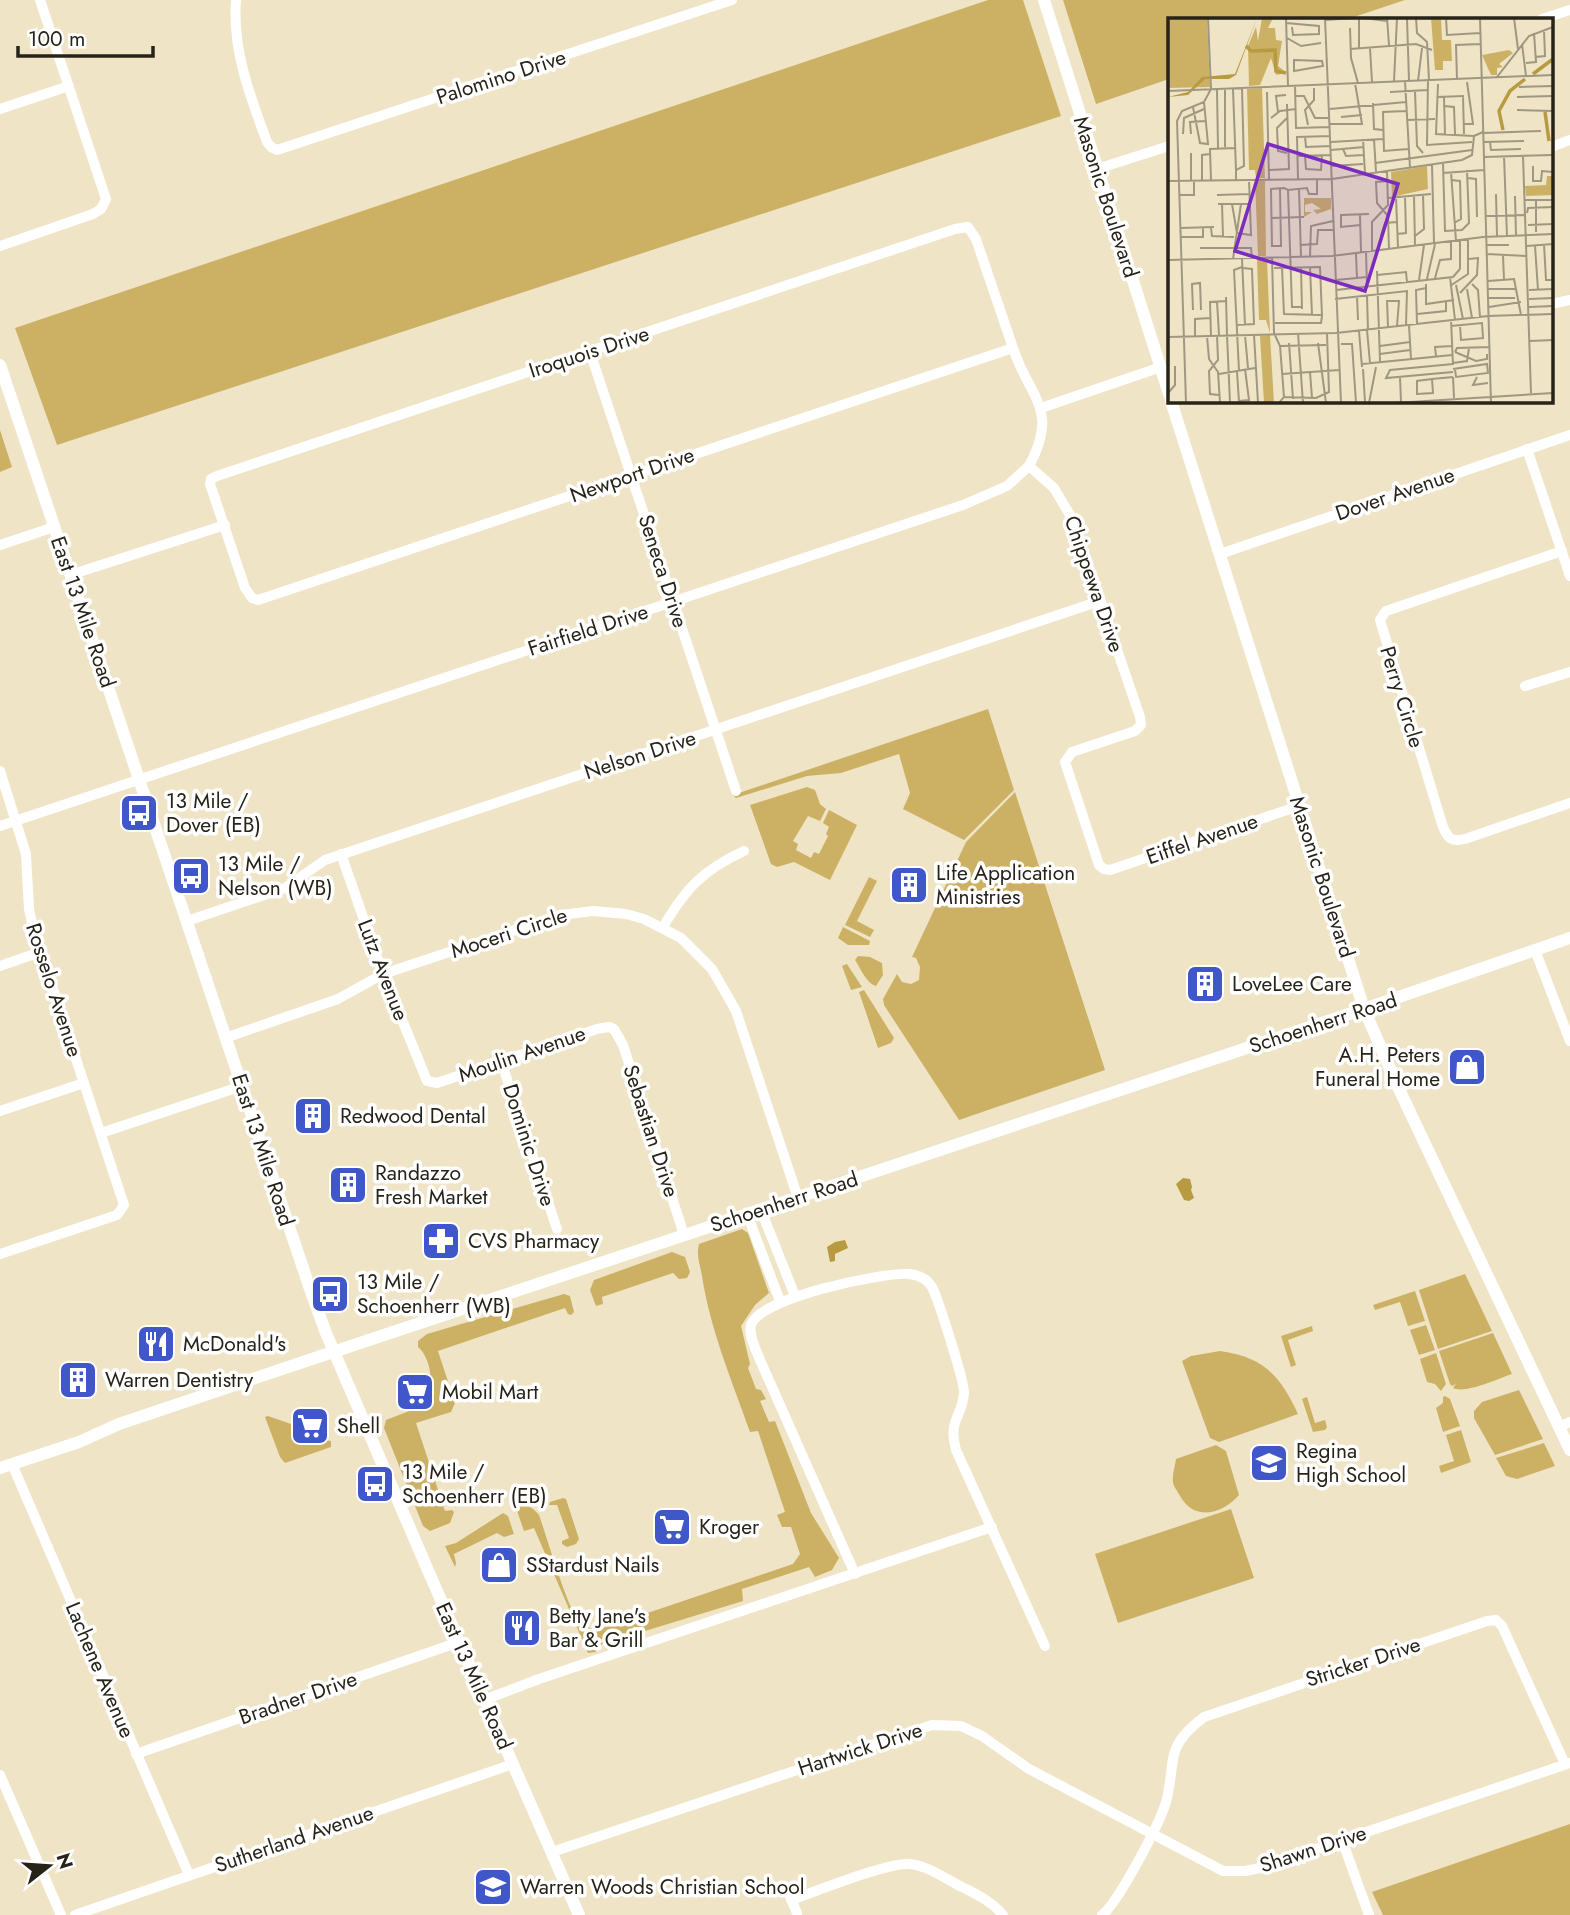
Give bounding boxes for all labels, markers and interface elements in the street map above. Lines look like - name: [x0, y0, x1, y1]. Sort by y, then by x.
- scale bar: [18, 14, 152, 58]
- inset map: [1168, 18, 1552, 402]
- text: 100 m: [28, 24, 85, 54]
- street label: Palomino Drive: [432, 42, 570, 112]
- street label: Masonic Boulevard: [1066, 113, 1146, 281]
- street label: Iroquois Drive: [525, 318, 653, 386]
- street label: Newport Drive: [566, 440, 698, 510]
- street label: Dover Avenue: [1331, 460, 1459, 528]
- street label: Seneca Drive: [631, 511, 695, 632]
- street label: Chippewa Drive: [1057, 512, 1131, 657]
- street label: East 13 Mile Road: [43, 532, 123, 692]
- street label: Fairfield Drive: [524, 596, 652, 664]
- street label: Perry Circle: [1372, 643, 1432, 752]
- street label: Nelson Drive: [580, 723, 700, 787]
- place label: 13 Mile / Dover (EB): [166, 786, 261, 840]
- bus stop icon: 13 Mile / Dover (EB): [118, 792, 160, 834]
- street label: Masonic Boulevard: [1282, 793, 1362, 961]
- street label: Eiffel Avenue: [1142, 806, 1262, 872]
- place label: 13 Mile / Nelson (WB): [218, 849, 333, 903]
- bus stop icon: 13 Mile / Nelson (WB): [170, 855, 212, 897]
- place label: Life Application Ministries: [936, 858, 1075, 912]
- building icon: Life Application Ministries: [888, 864, 930, 906]
- street label: Moceri Circle: [447, 900, 571, 966]
- street label: Lutz Avenue: [350, 915, 416, 1025]
- street label: Rosselo Avenue: [18, 919, 90, 1061]
- building icon: LoveLee Care: [1184, 963, 1226, 1005]
- place label: LoveLee Care: [1232, 969, 1352, 999]
- street label: Schoenherr Road: [1245, 985, 1401, 1061]
- street label: Moulin Avenue: [454, 1018, 590, 1090]
- place label: A.H. Peters Funeral Home: [1315, 1040, 1440, 1094]
- shop icon: A.H. Peters Funeral Home: [1446, 1046, 1488, 1088]
- street label: Sebastian Drive: [615, 1061, 687, 1201]
- street label: East 13 Mile Road: [224, 1070, 302, 1230]
- street label: Dominic Drive: [495, 1080, 563, 1210]
- building icon: Redwood Dental: [292, 1095, 334, 1137]
- place label: Redwood Dental: [340, 1101, 486, 1131]
- place label: Randazzo Fresh Market: [375, 1158, 488, 1212]
- building icon: Randazzo Fresh Market: [327, 1164, 369, 1206]
- street label: Schoenherr Road: [706, 1164, 862, 1240]
- pharmacy icon: CVS Pharmacy: [420, 1220, 462, 1262]
- place label: CVS Pharmacy: [468, 1226, 600, 1256]
- place label: 13 Mile / Schoenherr (WB): [357, 1267, 511, 1321]
- bus stop icon: 13 Mile / Schoenherr (WB): [309, 1273, 351, 1315]
- restaurant icon: McDonald's: [135, 1323, 177, 1365]
- place label: McDonald's: [183, 1329, 286, 1359]
- building icon: Warren Dentistry: [57, 1359, 99, 1401]
- place label: Warren Dentistry: [105, 1365, 254, 1395]
- supermarket icon: Mobil Mart: [394, 1371, 436, 1413]
- place label: Mobil Mart: [442, 1377, 538, 1407]
- supermarket icon: Shell: [289, 1405, 331, 1447]
- place label: Shell: [337, 1411, 380, 1441]
- place label: Regina High School: [1296, 1436, 1406, 1490]
- school or university icon: Regina High School: [1248, 1442, 1290, 1484]
- place label: 13 Mile / Schoenherr (EB): [402, 1457, 547, 1511]
- bus stop icon: 13 Mile / Schoenherr (EB): [354, 1463, 396, 1505]
- supermarket icon: Kroger: [651, 1506, 693, 1548]
- place label: Kroger: [699, 1512, 760, 1542]
- shop icon: SStardust Nails: [478, 1544, 520, 1586]
- place label: SStardust Nails: [526, 1550, 659, 1580]
- street label: Lachene Avenue: [58, 1597, 142, 1743]
- street label: East 13 Mile Road: [428, 1598, 520, 1754]
- place label: Betty Jane's Bar & Grill: [549, 1601, 646, 1655]
- restaurant icon: Betty Jane's Bar & Grill: [501, 1607, 543, 1649]
- street label: Stricker Drive: [1302, 1629, 1424, 1695]
- street label: Bradner Drive: [235, 1664, 361, 1732]
- street label: Hartwick Drive: [794, 1715, 926, 1783]
- street label: Sutherland Avenue: [211, 1798, 378, 1880]
- street label: Shawn Drive: [1256, 1818, 1371, 1880]
- north arrow: [14, 1831, 84, 1901]
- text: N: [50, 1850, 80, 1872]
- school or university icon: Warren Woods Christian School: [472, 1866, 514, 1908]
- place label: Warren Woods Christian School: [520, 1872, 805, 1902]

